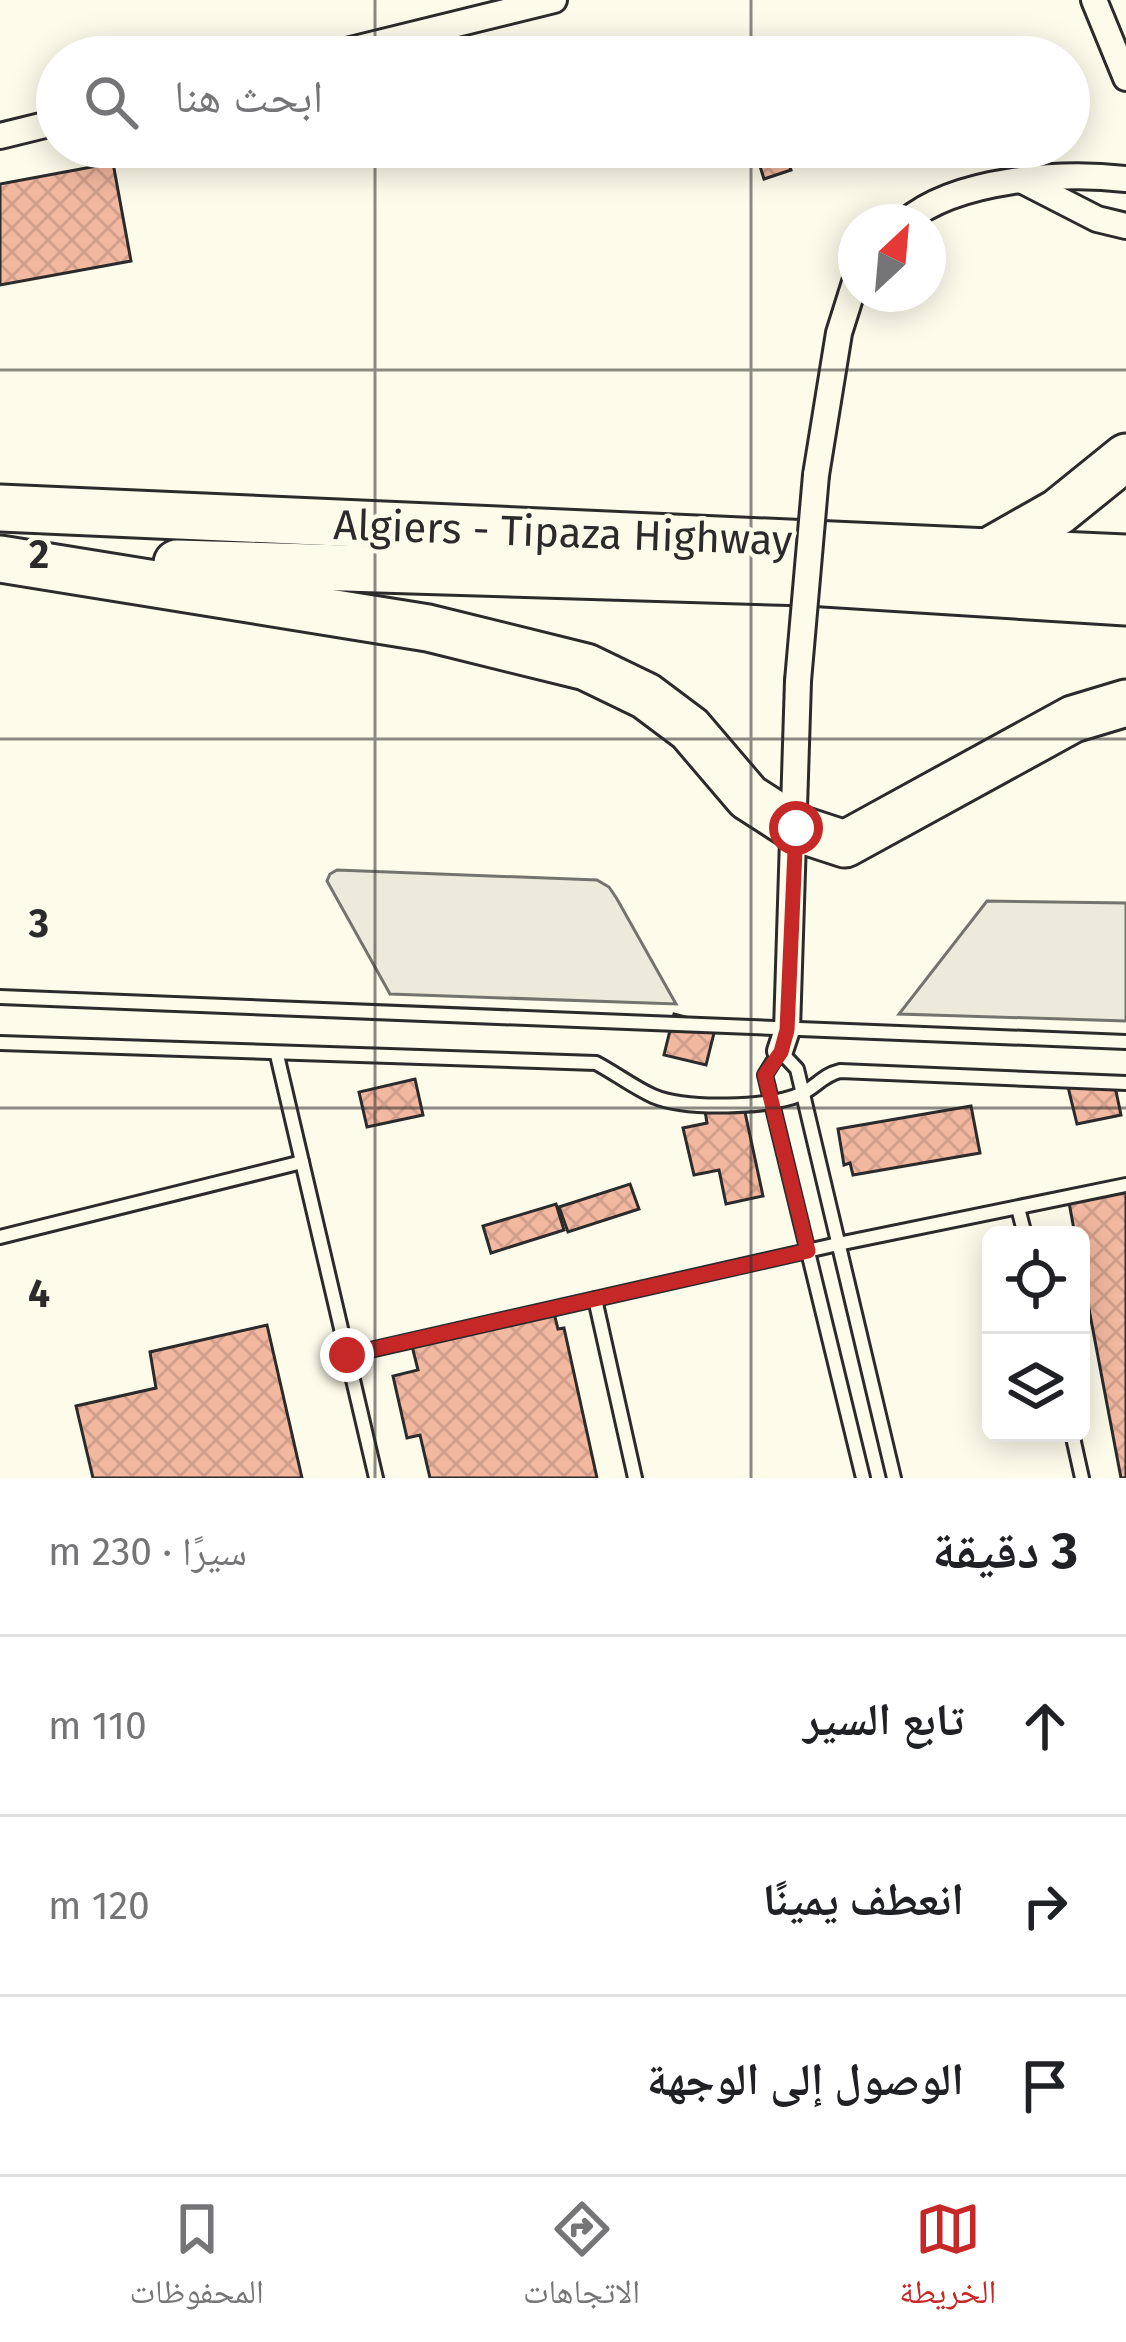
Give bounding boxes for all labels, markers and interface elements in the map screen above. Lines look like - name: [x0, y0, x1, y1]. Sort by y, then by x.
- search box: [36, 36, 1090, 168]
- icon: search: [78, 69, 144, 135]
- text: ابحث هنا: [174, 70, 323, 124]
- north arrow: [838, 204, 946, 312]
- street label: Algiers - Tipaza Highway: [333, 500, 794, 566]
- text: 2: [29, 532, 49, 578]
- route start: [769, 801, 823, 855]
- text: 3: [28, 901, 49, 947]
- map controls: [982, 1226, 1090, 1442]
- button: locate: [982, 1226, 1090, 1334]
- text: 4: [28, 1271, 50, 1317]
- route end: [320, 1328, 374, 1382]
- button: layers: [982, 1334, 1090, 1442]
- text: 3 دقيقة: [932, 1520, 1078, 1582]
- text: سيرًا · 230 m: [48, 1529, 247, 1575]
- text: تابع السير: [803, 1693, 964, 1747]
- icon: ahead: [1012, 1693, 1078, 1759]
- text: 110 m: [48, 1703, 147, 1749]
- text: انعطف يمينًا: [762, 1873, 964, 1927]
- icon: right: [1012, 1873, 1078, 1939]
- text: 120 m: [48, 1883, 150, 1929]
- text: الوصول إلى الوجهة: [647, 2053, 964, 2107]
- icon: arrive: [1012, 2053, 1078, 2119]
- tab: المحفوظات: [130, 2196, 264, 2324]
- tab: الاتجاهات: [523, 2196, 640, 2324]
- tab: الخريطة: [899, 2196, 996, 2324]

